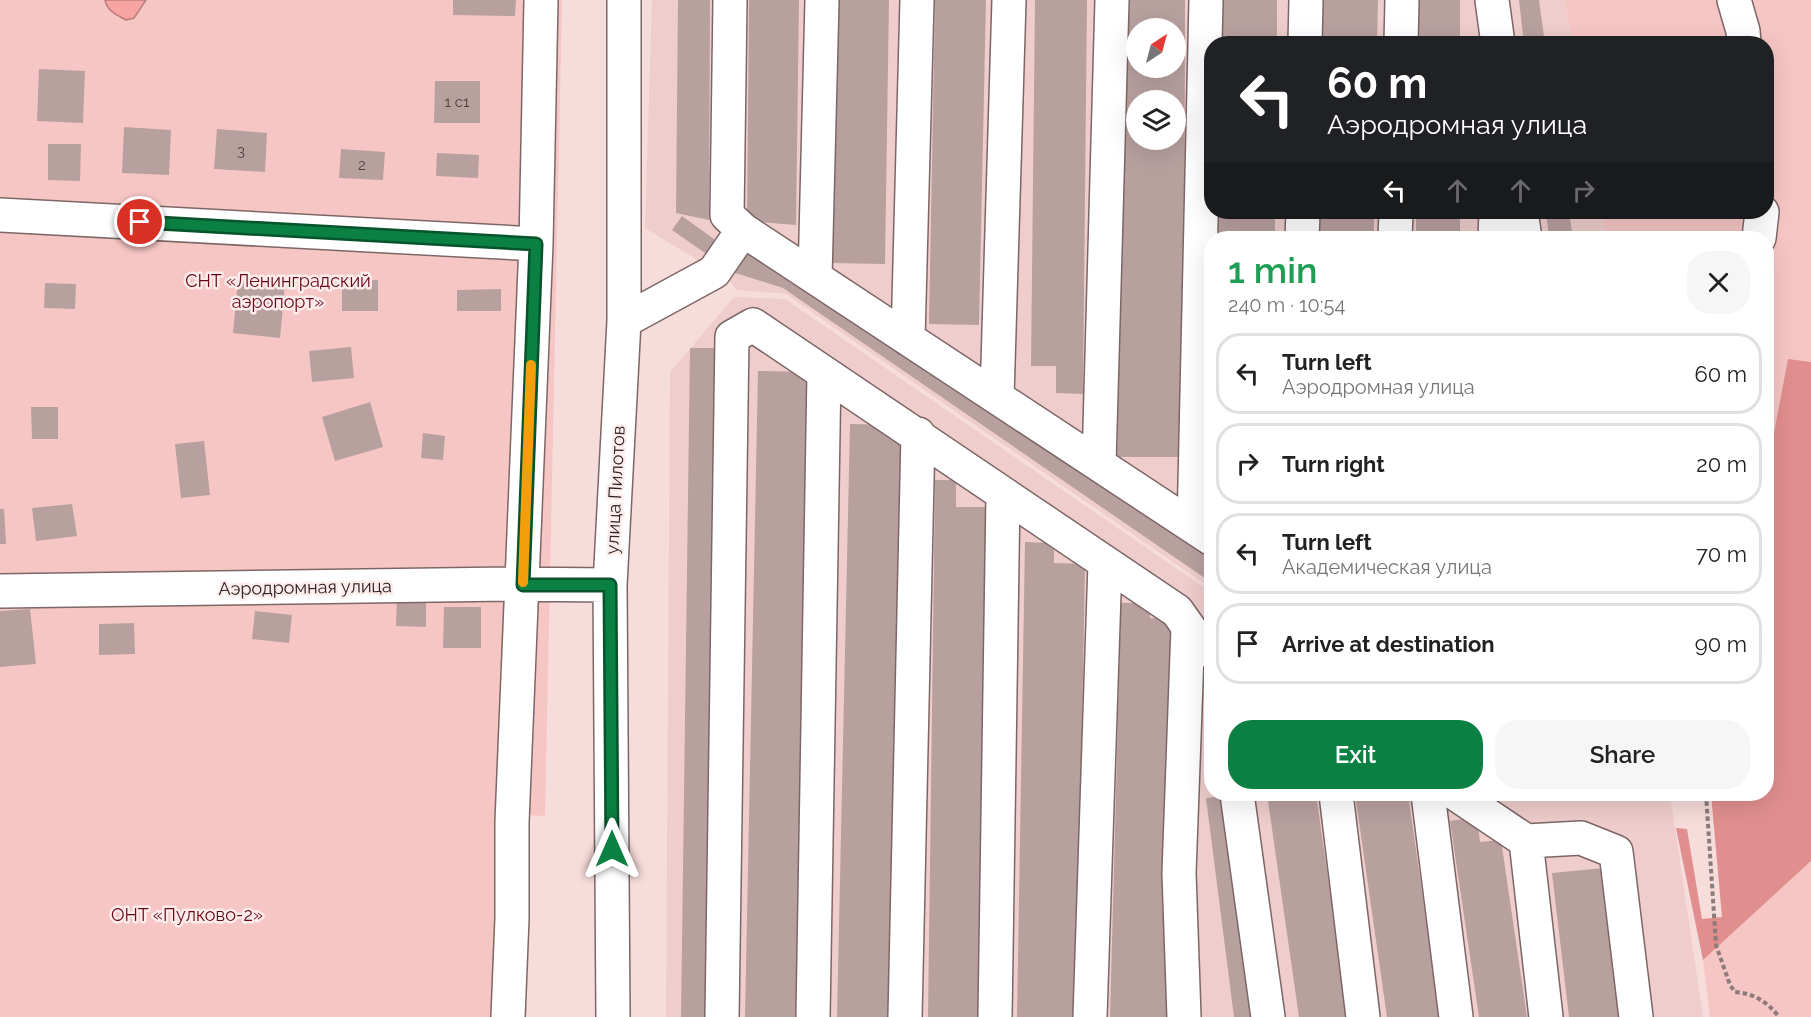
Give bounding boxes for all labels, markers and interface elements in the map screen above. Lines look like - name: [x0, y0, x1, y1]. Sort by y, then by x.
- north arrow: [1126, 18, 1186, 78]
- map controls: [1126, 18, 1186, 150]
- text: 60 m: [1327, 59, 1427, 108]
- icon: left: [1228, 60, 1306, 138]
- button: layers: [1126, 90, 1186, 150]
- house number: 1 с1: [445, 93, 470, 111]
- text: Аэродромная улица: [1327, 109, 1587, 140]
- house number: 3: [237, 142, 245, 160]
- house number: 2: [358, 156, 366, 174]
- icon: left: [1378, 174, 1411, 207]
- icon: ahead: [1441, 174, 1474, 207]
- icon: ahead: [1504, 174, 1537, 207]
- icon: right: [1567, 174, 1600, 207]
- pin: [114, 196, 165, 247]
- icon: arrive: [123, 205, 156, 238]
- text: 1 min: [1228, 249, 1317, 291]
- button: close: [1687, 251, 1750, 314]
- park label: СНТ «Ленинградский аэропорт»: [185, 270, 371, 312]
- text: 240 m · 10:54: [1228, 293, 1345, 317]
- text: Turn left: [1282, 349, 1372, 375]
- icon: left: [1231, 357, 1264, 390]
- text: 60 m: [1694, 361, 1747, 387]
- text: Аэродромная улица: [1282, 375, 1475, 399]
- street label: улица Пилотов: [601, 425, 629, 555]
- icon: right: [1231, 447, 1264, 480]
- text: Turn right: [1282, 451, 1385, 477]
- text: 20 m: [1696, 451, 1747, 477]
- text: Turn left: [1282, 529, 1372, 555]
- icon: left: [1231, 537, 1264, 570]
- text: 70 m: [1696, 541, 1747, 567]
- text: Академическая улица: [1282, 555, 1492, 579]
- street label: Аэродромная улица: [218, 575, 392, 599]
- icon: arrive: [1231, 627, 1264, 660]
- text: Arrive at destination: [1282, 631, 1495, 657]
- text: 90 m: [1695, 631, 1747, 657]
- button: Exit: [1228, 720, 1483, 789]
- button: Share: [1495, 720, 1750, 789]
- position arrow: [580, 817, 644, 881]
- park label: ОНТ «Пулково-2»: [111, 904, 263, 925]

